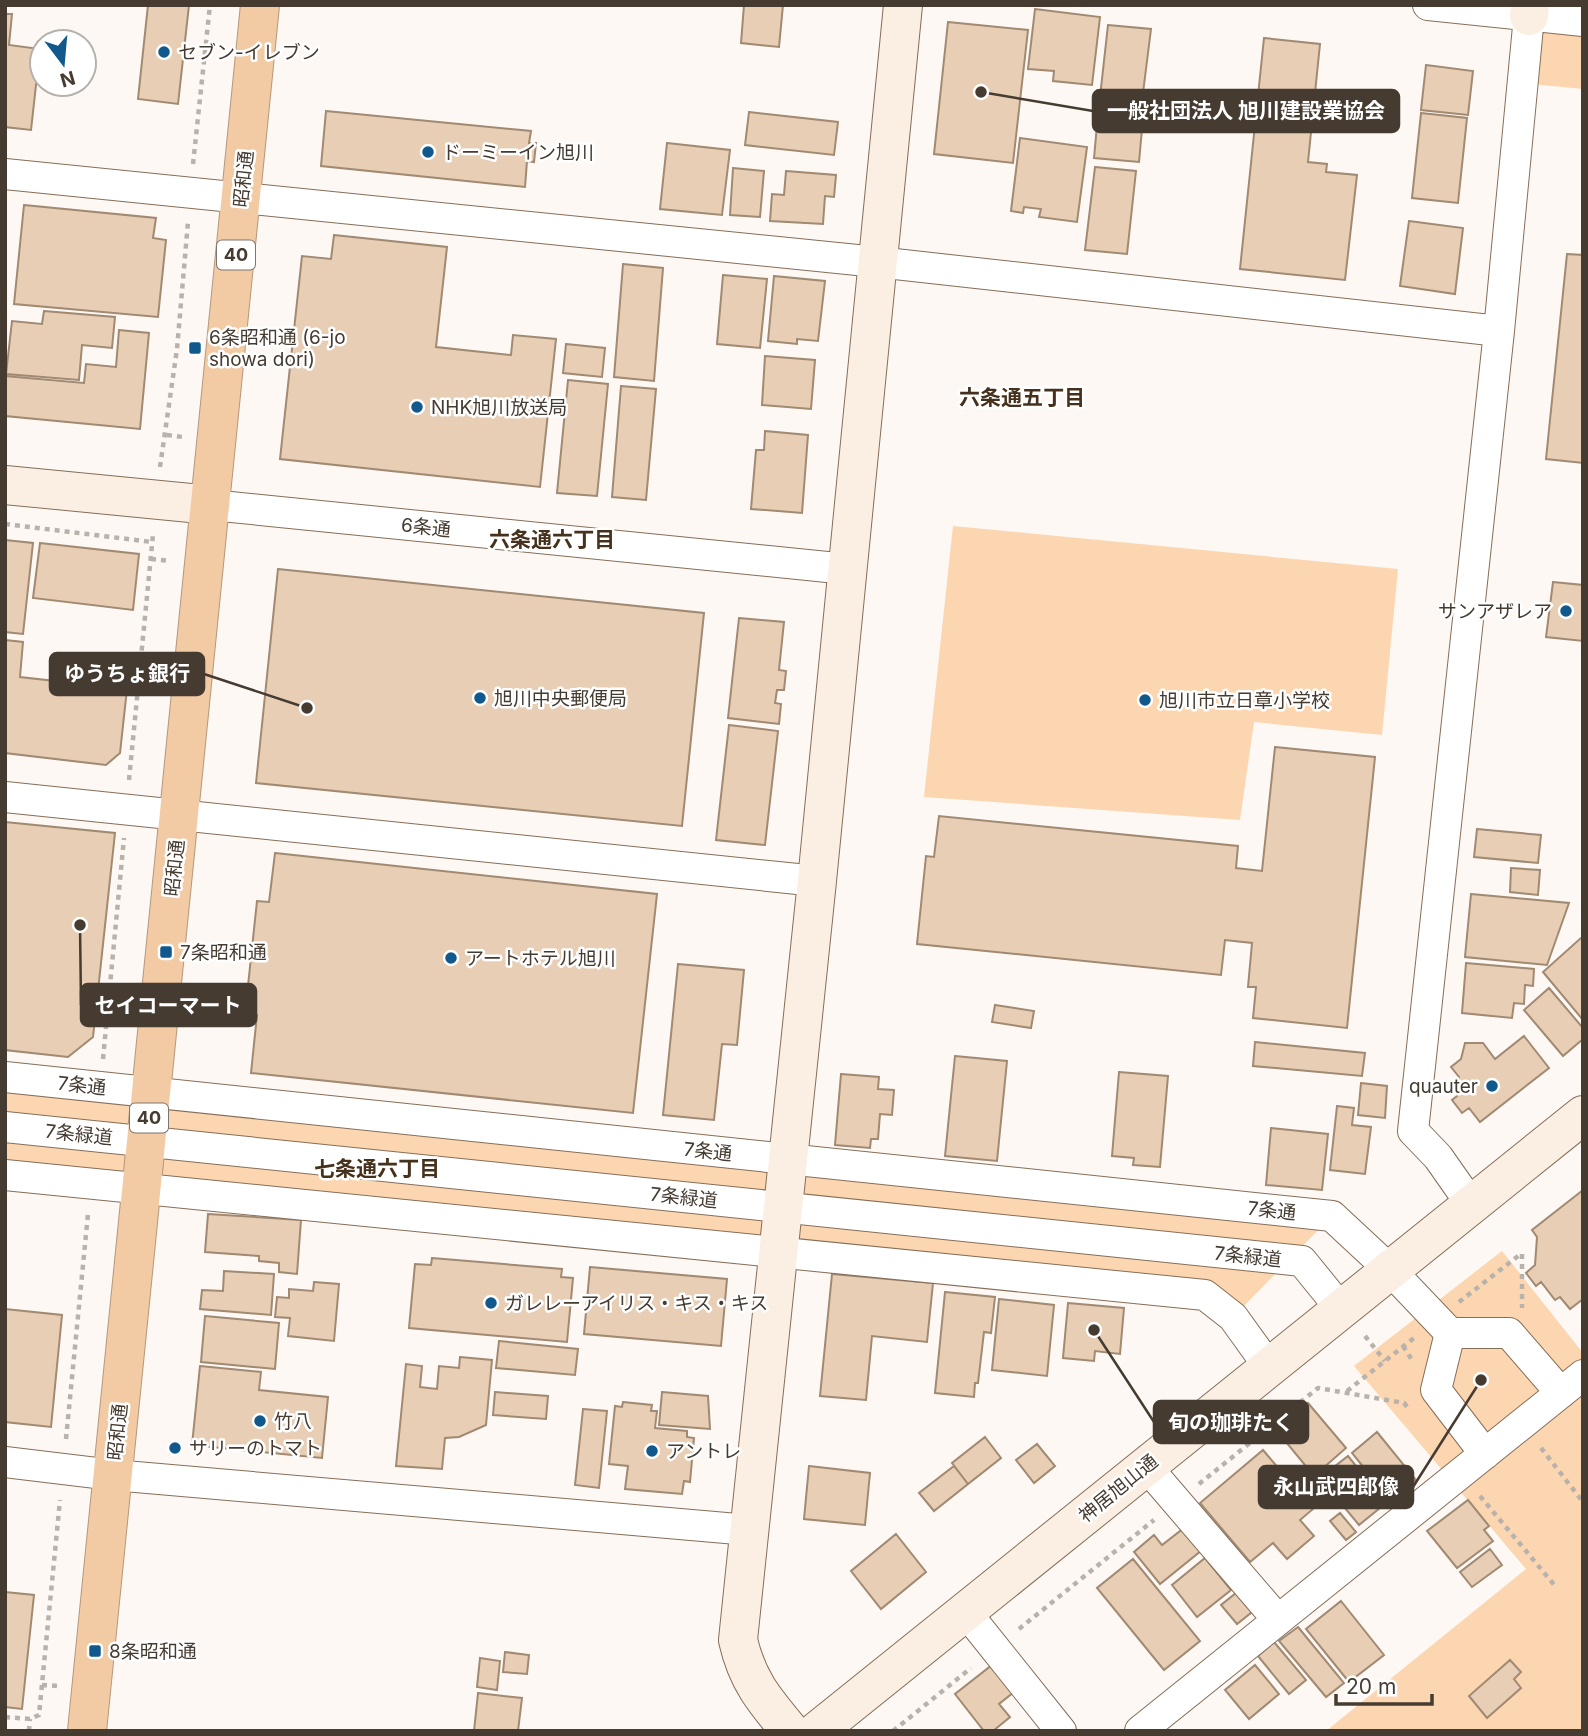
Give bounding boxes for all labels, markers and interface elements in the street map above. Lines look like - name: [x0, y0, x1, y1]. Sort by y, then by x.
- north arrow: [28, 28, 98, 98]
- place label: セブン-イレブン: [178, 41, 320, 64]
- marker: セブン-イレブン: [156, 44, 172, 60]
- text: N: [57, 66, 78, 92]
- callout: 一般社団法人 旭川建設業協会: [1093, 90, 1399, 132]
- text: 一般社団法人 旭川建設業協会: [1107, 98, 1385, 123]
- place label: ドーミーイン旭川: [442, 141, 594, 164]
- marker: ドーミーイン旭川: [420, 144, 436, 160]
- street label: 昭和通: [229, 149, 258, 209]
- road number: 40: [217, 241, 255, 270]
- place label: 6条昭和通 (6-jo showa dori): [209, 326, 346, 371]
- marker: 6条昭和通 (6-jo showa dori): [187, 340, 203, 356]
- district label: 六条通五丁目: [959, 385, 1085, 410]
- place label: NHK旭川放送局: [431, 396, 567, 419]
- marker: NHK旭川放送局: [409, 399, 425, 415]
- street label: 6条通: [400, 513, 452, 542]
- district label: 六条通六丁目: [489, 527, 615, 552]
- place label: サンアザレア: [1438, 600, 1552, 623]
- marker: サンアザレア: [1558, 603, 1574, 619]
- callout: ゆうちょ銀行: [50, 653, 204, 695]
- text: ゆうちょ銀行: [64, 661, 190, 686]
- place label: 旭川中央郵便局: [494, 687, 627, 710]
- place label: 旭川市立日章小学校: [1159, 689, 1330, 712]
- marker: 旭川中央郵便局: [472, 690, 488, 706]
- marker: 旭川市立日章小学校: [1137, 692, 1153, 708]
- street label: 昭和通: [160, 838, 189, 898]
- place label: 7条昭和通: [180, 941, 267, 964]
- marker: 7条昭和通: [158, 944, 174, 960]
- place label: アートホテル旭川: [465, 947, 616, 970]
- marker: アートホテル旭川: [443, 950, 459, 966]
- callout: セイコーマート: [81, 984, 256, 1026]
- text: セイコーマート: [95, 993, 242, 1018]
- street label: 7条通: [56, 1072, 107, 1099]
- place label: quauter: [1409, 1075, 1478, 1098]
- marker: quauter: [1484, 1078, 1500, 1094]
- road number: 40: [130, 1104, 168, 1133]
- street label: 7条緑道: [44, 1120, 114, 1149]
- street label: 7条通: [682, 1138, 733, 1165]
- district label: 七条通六丁目: [314, 1156, 440, 1181]
- street label: 7条緑道: [649, 1183, 719, 1212]
- street label: 7条通: [1246, 1197, 1297, 1224]
- street label: 7条緑道: [1213, 1242, 1283, 1271]
- place label: ガレレーアイリス・キス・キス: [505, 1292, 768, 1315]
- marker: ガレレーアイリス・キス・キス: [483, 1295, 499, 1311]
- callout: 旬の珈琲たく: [1154, 1401, 1308, 1443]
- street label: 昭和通: [103, 1402, 132, 1462]
- place label: 竹八: [274, 1410, 312, 1433]
- text: 旬の珈琲たく: [1168, 1410, 1294, 1435]
- marker: 竹八: [252, 1413, 268, 1429]
- place label: サリーのトマト: [189, 1437, 322, 1460]
- marker: サリーのトマト: [167, 1440, 183, 1456]
- place label: アントレ: [666, 1440, 741, 1463]
- marker: アントレ: [644, 1443, 660, 1459]
- street label: 神居旭山通: [1074, 1450, 1162, 1527]
- callout: 永山武四郎像: [1259, 1466, 1413, 1508]
- text: 永山武四郎像: [1273, 1474, 1399, 1499]
- place label: 8条昭和通: [109, 1640, 197, 1663]
- marker: 8条昭和通: [87, 1643, 103, 1659]
- scale bar: [1336, 1662, 1432, 1706]
- text: 20 m: [1346, 1674, 1396, 1699]

